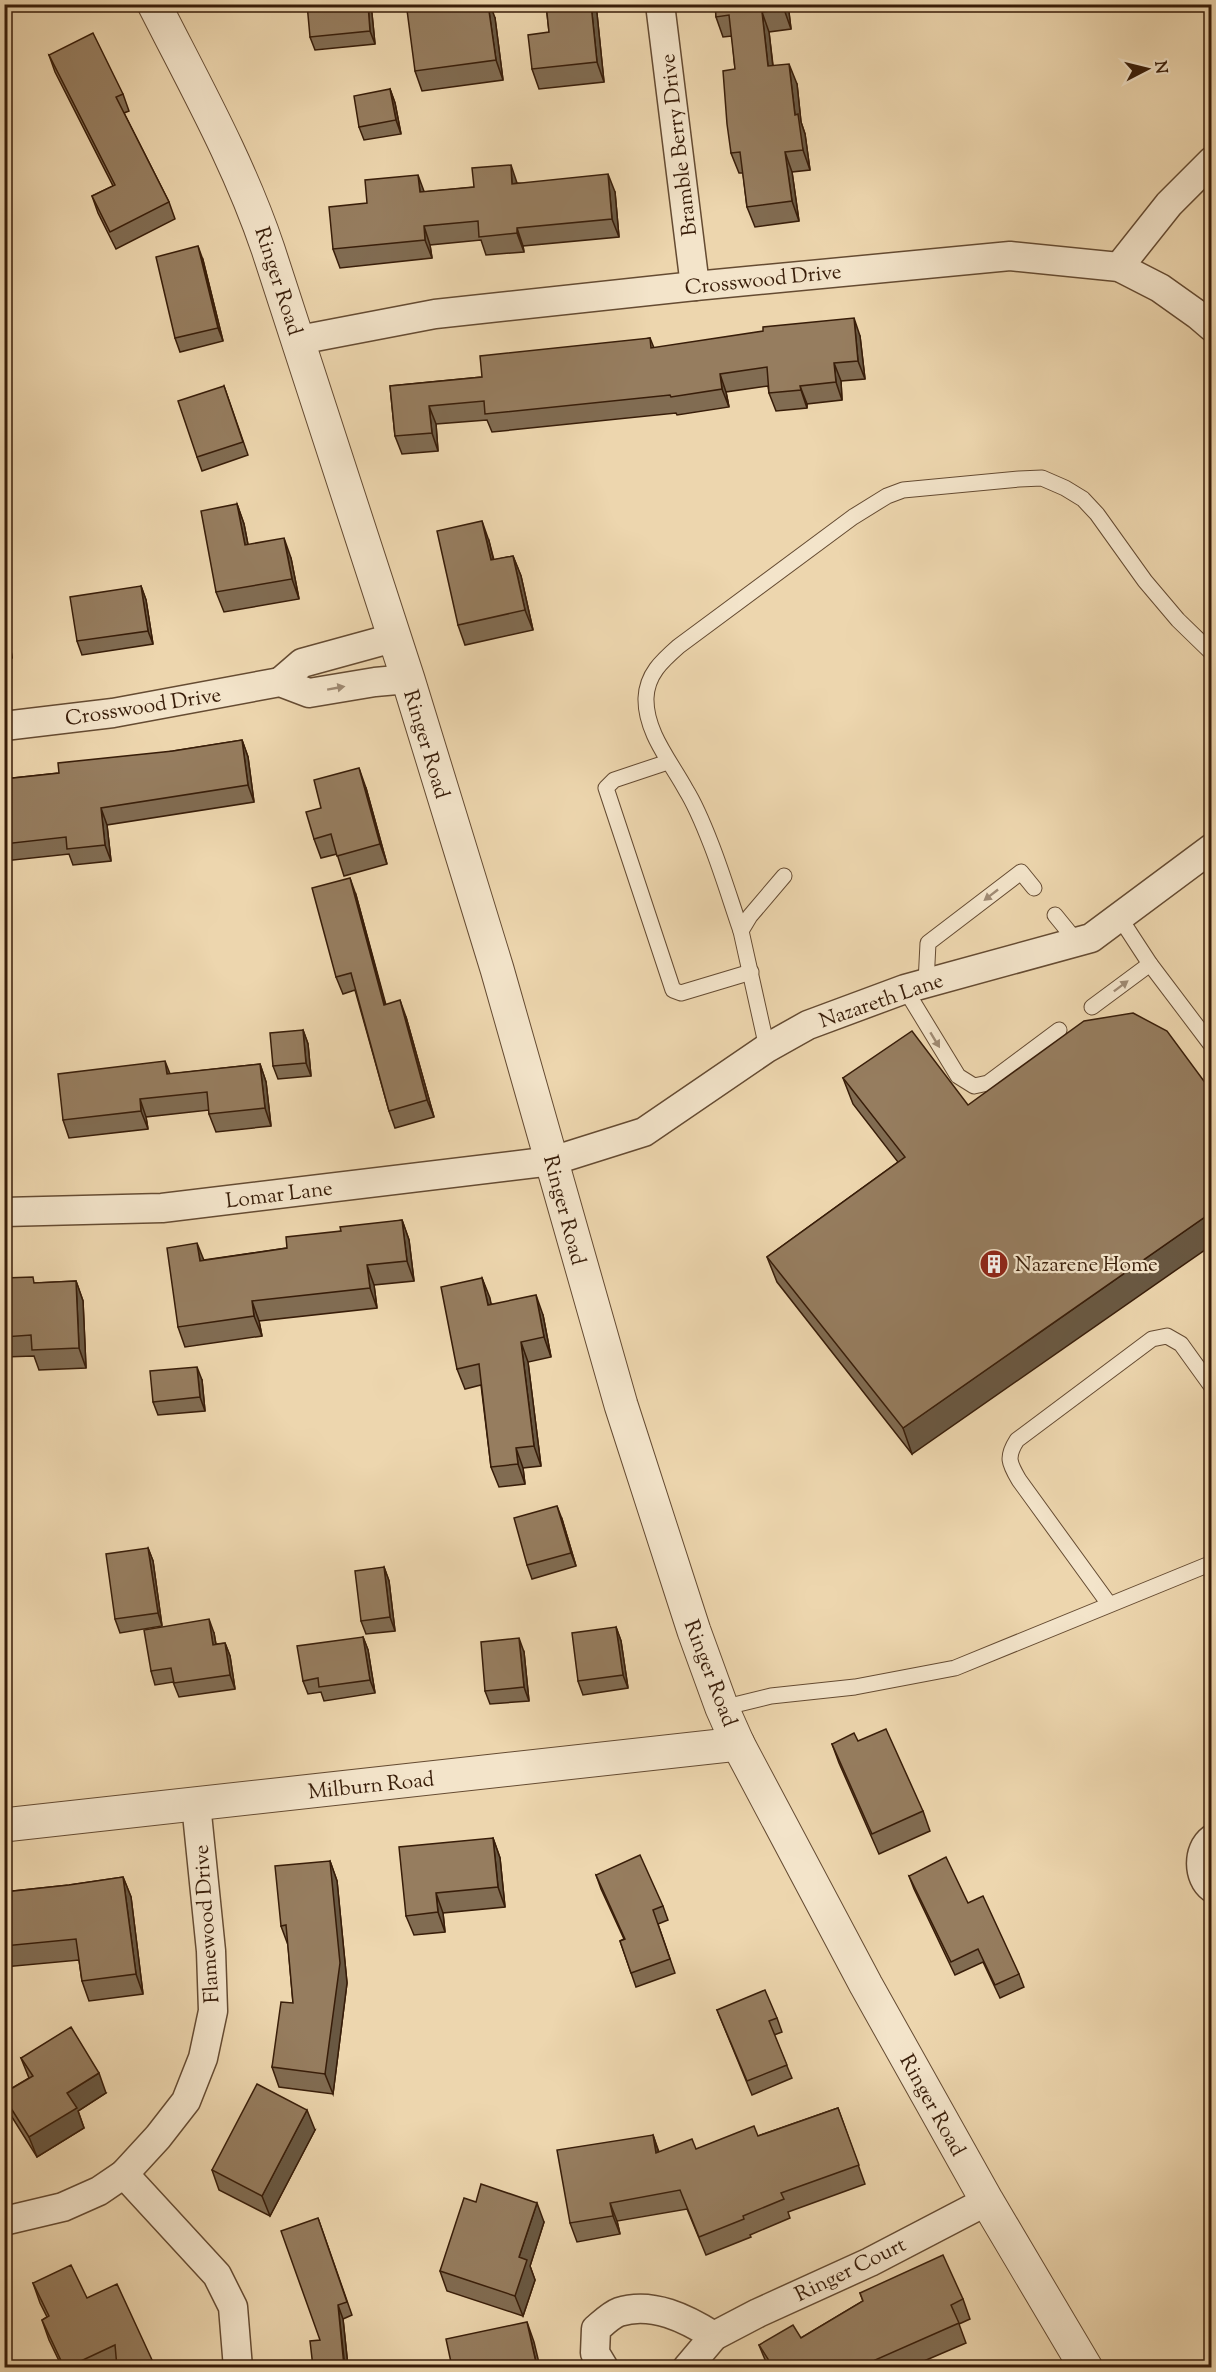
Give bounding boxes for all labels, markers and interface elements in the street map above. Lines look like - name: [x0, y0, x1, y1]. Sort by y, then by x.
- north arrow: [1117, 39, 1177, 99]
- street label: Bramble Berry Drive: [654, 52, 706, 238]
- text: N: [1147, 60, 1172, 75]
- street label: Ringer Road: [245, 223, 309, 340]
- street label: Crosswood Drive: [683, 258, 843, 304]
- street label: Crosswood Drive: [63, 681, 223, 735]
- one-way arrow: [327, 683, 346, 692]
- street label: Ringer Road: [394, 686, 456, 803]
- one-way arrow: [983, 888, 998, 900]
- street label: Nazareth Lane: [816, 967, 948, 1037]
- one-way arrow: [1113, 979, 1129, 992]
- one-way arrow: [930, 1032, 941, 1048]
- street label: Ringer Road: [534, 1152, 592, 1269]
- street label: Lomar Lane: [224, 1175, 334, 1217]
- building icon: Nazarene Home: [978, 1248, 1010, 1280]
- place label: Nazarene Home: [1015, 1251, 1158, 1281]
- street label: Ringer Road: [675, 1616, 743, 1732]
- street label: Milburn Road: [307, 1765, 436, 1809]
- street label: Flamewood Drive: [187, 1844, 228, 2004]
- street label: Ringer Road: [891, 2049, 972, 2163]
- street label: Ringer Court: [790, 2231, 912, 2311]

